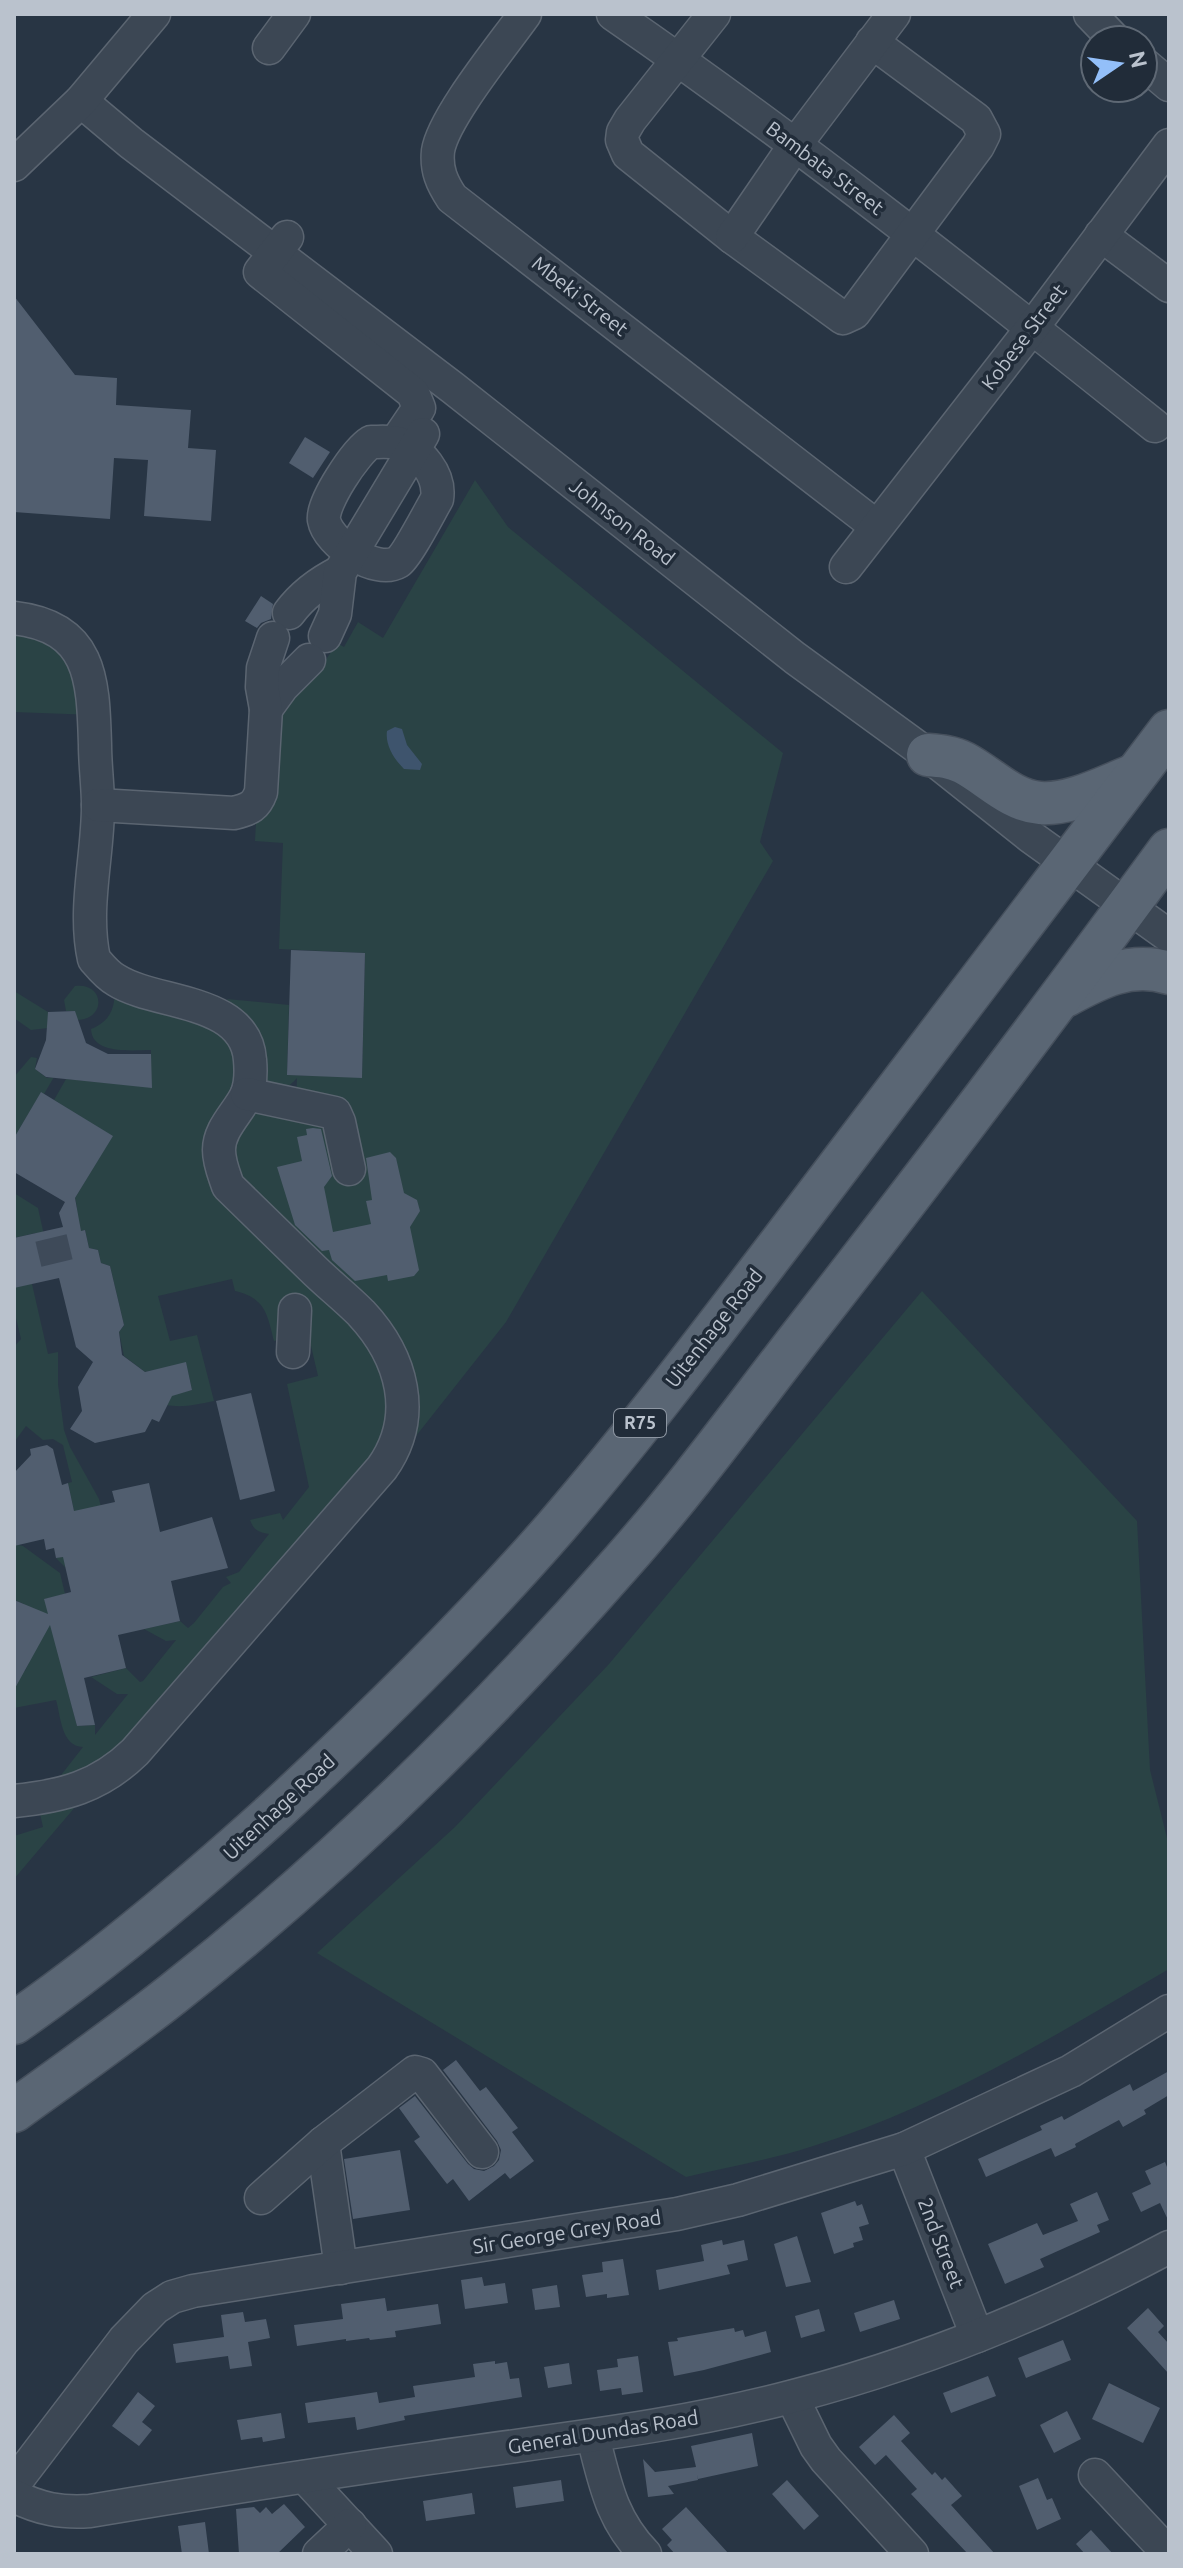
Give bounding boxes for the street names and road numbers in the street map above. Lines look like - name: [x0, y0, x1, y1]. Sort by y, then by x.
- street label: Bambata Street: [762, 116, 889, 219]
- street label: Mbeki Street: [528, 251, 633, 340]
- street label: Kobese Street: [976, 279, 1071, 394]
- street label: Johnson Road: [565, 473, 679, 570]
- street label: Uitenhage Road: [660, 1264, 767, 1391]
- road number: R75: [614, 1409, 666, 1437]
- street label: Uitenhage Road: [218, 1749, 339, 1864]
- street label: 2nd Street: [914, 2194, 969, 2291]
- street label: Sir George Grey Road: [471, 2205, 663, 2258]
- street label: General Dundas Road: [506, 2405, 700, 2458]

